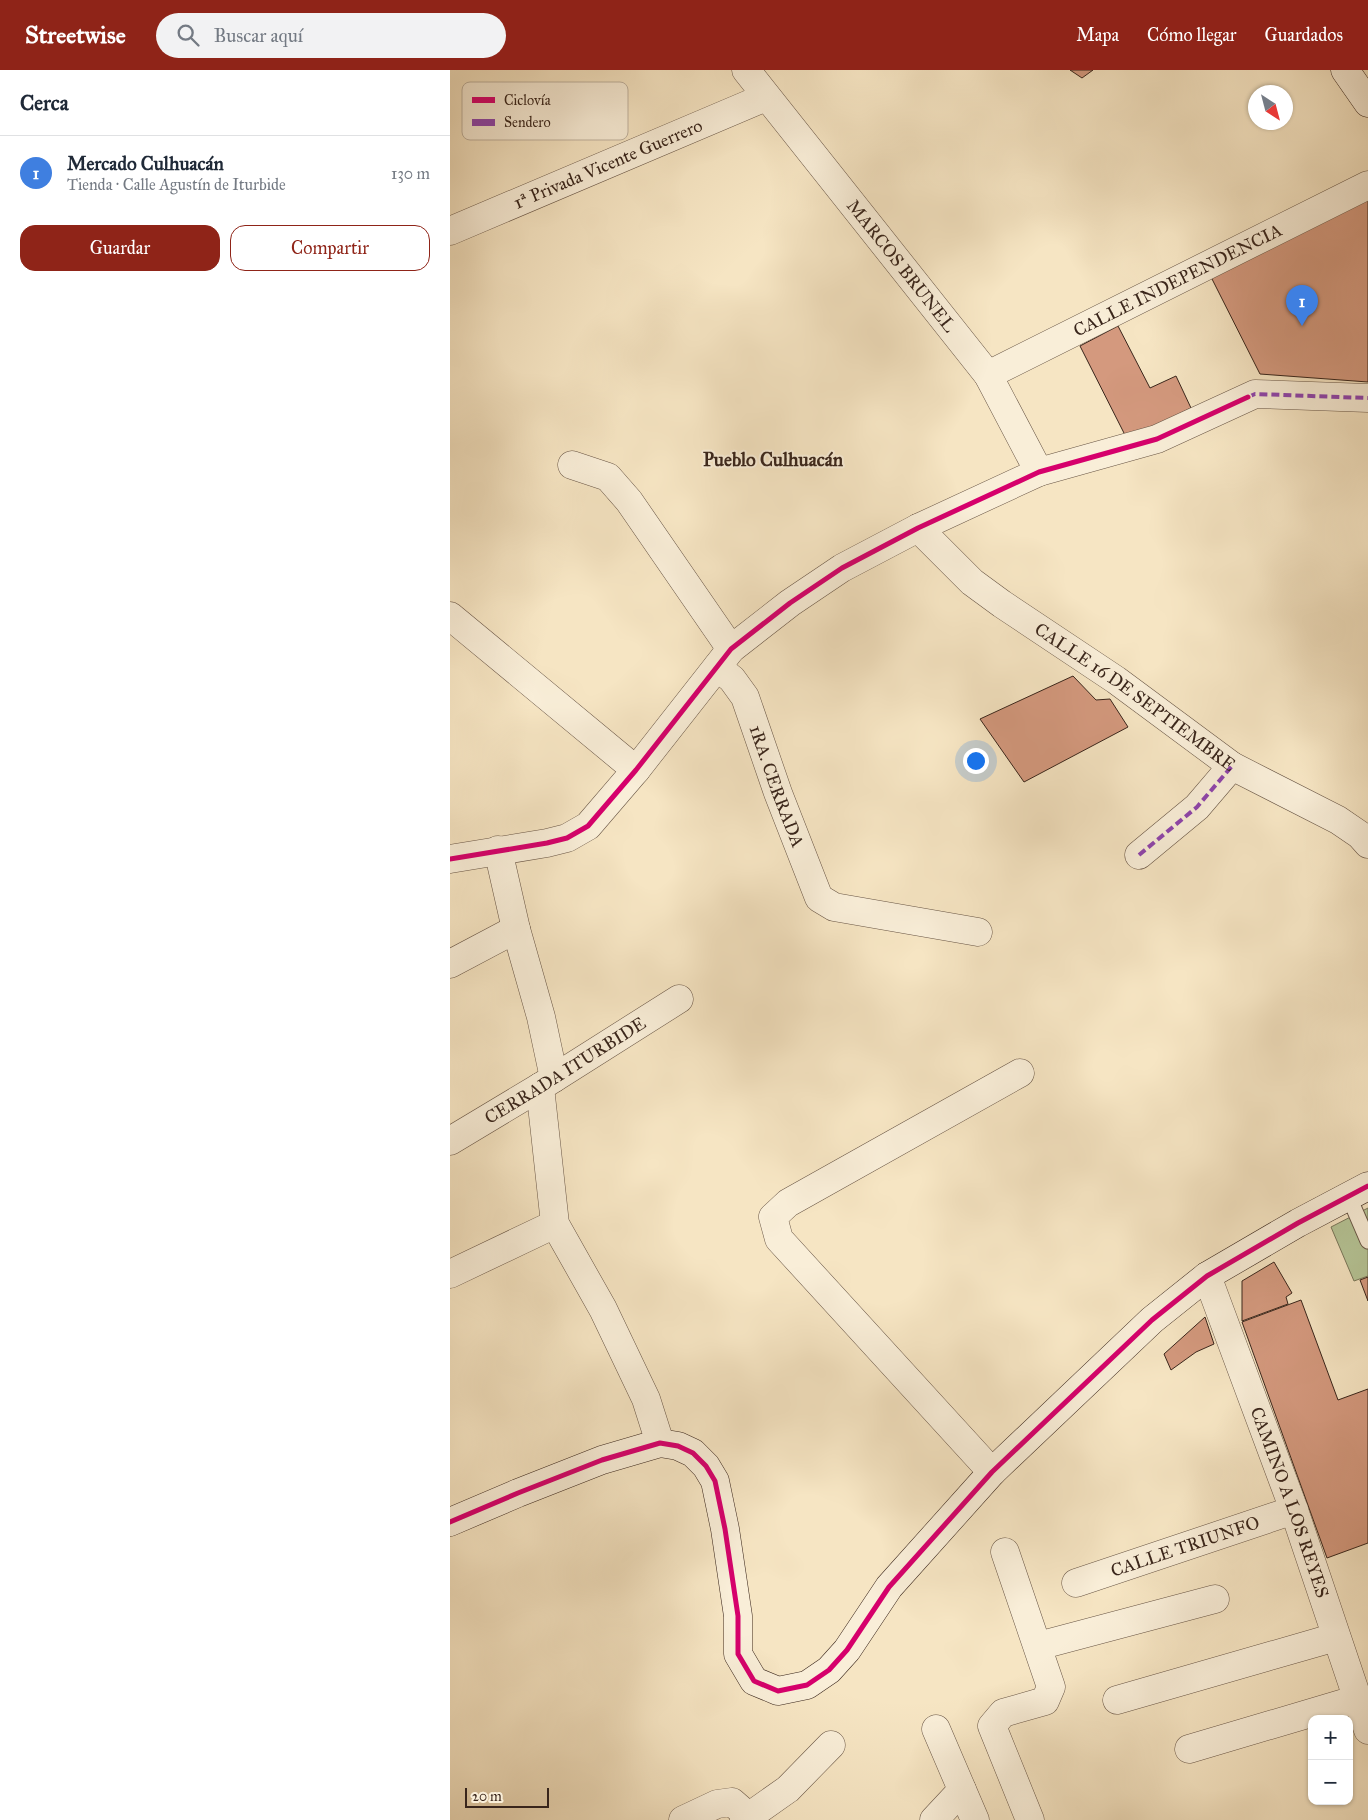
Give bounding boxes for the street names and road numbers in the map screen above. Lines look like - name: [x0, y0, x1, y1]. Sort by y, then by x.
- street label: 1ª Privada Vicente Guerrero: [510, 114, 706, 214]
- street label: MARCOS BRUNEL: [842, 195, 961, 337]
- street label: CALLE INDEPENDENCIA: [1070, 219, 1286, 342]
- street label: CALLE 16 DE SEPTIEMBRE: [1031, 618, 1240, 776]
- street label: 1RA. CERRADA: [745, 722, 809, 850]
- street label: CERRADA ITURBIDE: [480, 1012, 650, 1129]
- street label: CAMINO A LOS REYES: [1246, 1404, 1334, 1601]
- street label: CALLE TRIUNFO: [1108, 1511, 1262, 1582]

